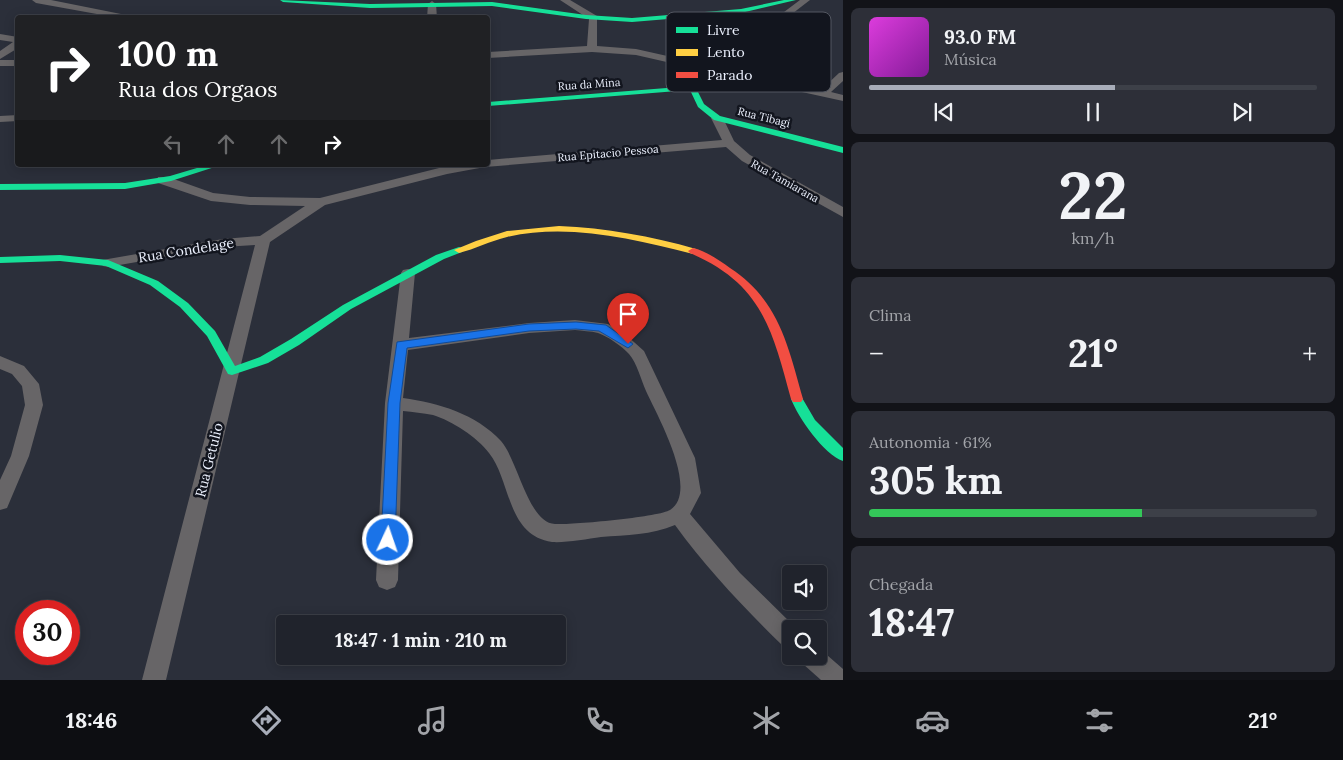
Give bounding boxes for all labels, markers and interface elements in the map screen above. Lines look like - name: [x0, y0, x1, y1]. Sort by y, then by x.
- legend: [666, 12, 831, 92]
- text: Livre: [707, 21, 740, 39]
- text: 93.0 FM: [944, 25, 1016, 49]
- text: 100 m: [118, 31, 218, 76]
- icon: right: [35, 35, 100, 100]
- text: Lento: [707, 43, 745, 61]
- text: Música: [944, 49, 997, 69]
- text: Parado: [707, 66, 752, 84]
- text: Rua dos Orgaos: [118, 75, 278, 103]
- street label: Rua da Mina: [557, 75, 621, 93]
- icon: previous: [930, 98, 958, 126]
- icon: pause: [1079, 98, 1107, 126]
- icon: next: [1228, 98, 1256, 126]
- street label: Rua Tibagi: [736, 104, 792, 130]
- icon: left: [159, 130, 187, 158]
- icon: ahead: [212, 130, 240, 158]
- icon: ahead: [265, 130, 293, 158]
- icon: right: [318, 130, 346, 158]
- street label: Rua Epitacio Pessoa: [557, 142, 660, 164]
- text: 22: [1058, 154, 1128, 237]
- street label: Rua Tamiarana: [748, 157, 822, 206]
- text: km/h: [1071, 228, 1115, 248]
- street label: Rua Condelage: [137, 233, 236, 266]
- pin: [607, 293, 649, 344]
- icon: arrive: [614, 300, 642, 328]
- text: Clima: [869, 305, 912, 325]
- text: 21°: [1068, 329, 1118, 377]
- text: −: [869, 336, 884, 372]
- text: +: [1302, 336, 1317, 372]
- street label: Rua Getulio: [191, 421, 227, 499]
- text: Autonomia · 61%: [869, 432, 992, 452]
- text: 305 km: [869, 456, 1003, 504]
- position arrow: [361, 513, 413, 565]
- map controls: [782, 565, 827, 665]
- button: sound: [782, 565, 827, 610]
- text: Chegada: [869, 574, 933, 594]
- text: 18:47: [869, 598, 954, 646]
- speed limit sign: 30: [15, 600, 80, 665]
- button: search: [782, 620, 827, 665]
- text: 18:47 · 1 min · 210 m: [335, 628, 507, 652]
- icon: directions: [249, 703, 284, 738]
- icon: music: [415, 703, 450, 738]
- icon: phone: [582, 703, 617, 738]
- icon: climate: [749, 703, 784, 738]
- icon: car: [915, 703, 950, 738]
- icon: filters: [1082, 703, 1117, 738]
- text: 18:46: [66, 706, 117, 734]
- text: 21°: [1248, 706, 1277, 734]

